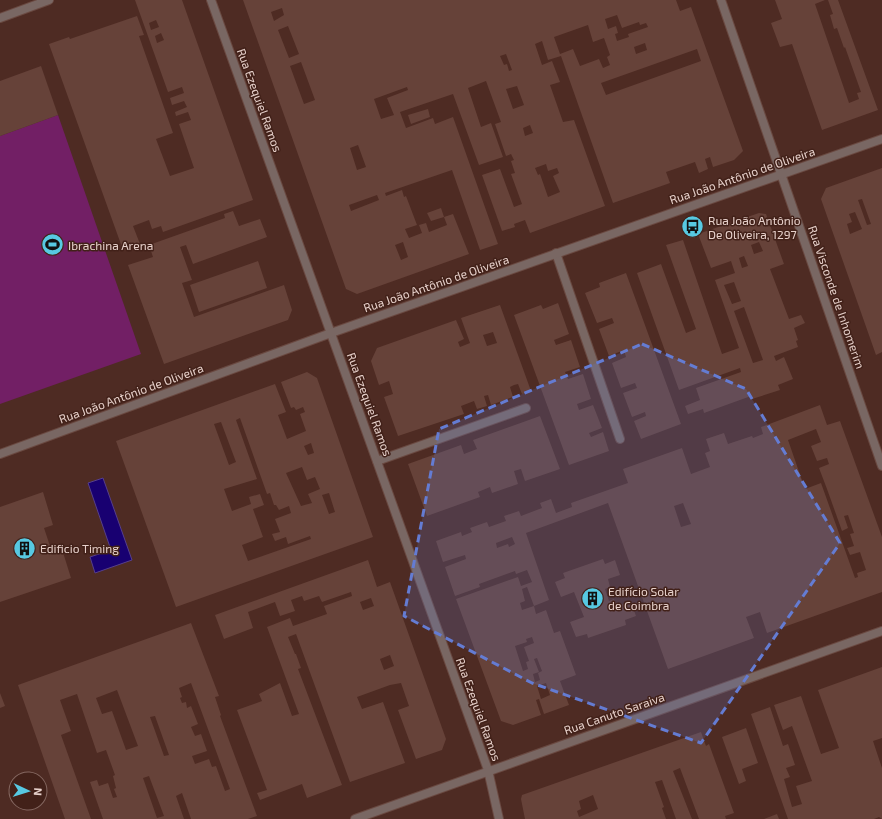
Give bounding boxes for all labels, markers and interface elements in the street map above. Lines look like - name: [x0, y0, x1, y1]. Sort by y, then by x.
- street label: Rua Ezequiel Ramos: [235, 46, 285, 154]
- street label: Rua João Antônio de Oliveira: [667, 143, 817, 207]
- place label: Rua João Antônio De Oliveira, 1297: [708, 213, 801, 241]
- bus stop icon: Rua João Antônio De Oliveira, 1297: [679, 214, 705, 240]
- street label: Rua Visconde de Inhomerim: [806, 224, 868, 370]
- sports icon: Ibrachina Arena: [39, 232, 65, 258]
- place label: Ibrachina Arena: [68, 238, 153, 252]
- street label: Rua João Antônio de Oliveira: [361, 251, 511, 315]
- street label: Rua Ezequiel Ramos: [345, 350, 395, 458]
- street label: Rua João Antônio de Oliveira: [57, 360, 205, 426]
- building icon: Edificio Timing: [12, 535, 38, 561]
- place label: Edificio Timing: [40, 541, 119, 555]
- place label: Edifício Solar de Coimbra: [608, 584, 679, 612]
- building icon: Edifício Solar de Coimbra: [579, 585, 605, 611]
- street label: Rua Ezequiel Ramos: [454, 655, 504, 763]
- street label: Rua Canuto Saraiva: [562, 689, 666, 737]
- north arrow: [8, 771, 48, 811]
- text: N: [32, 787, 45, 796]

